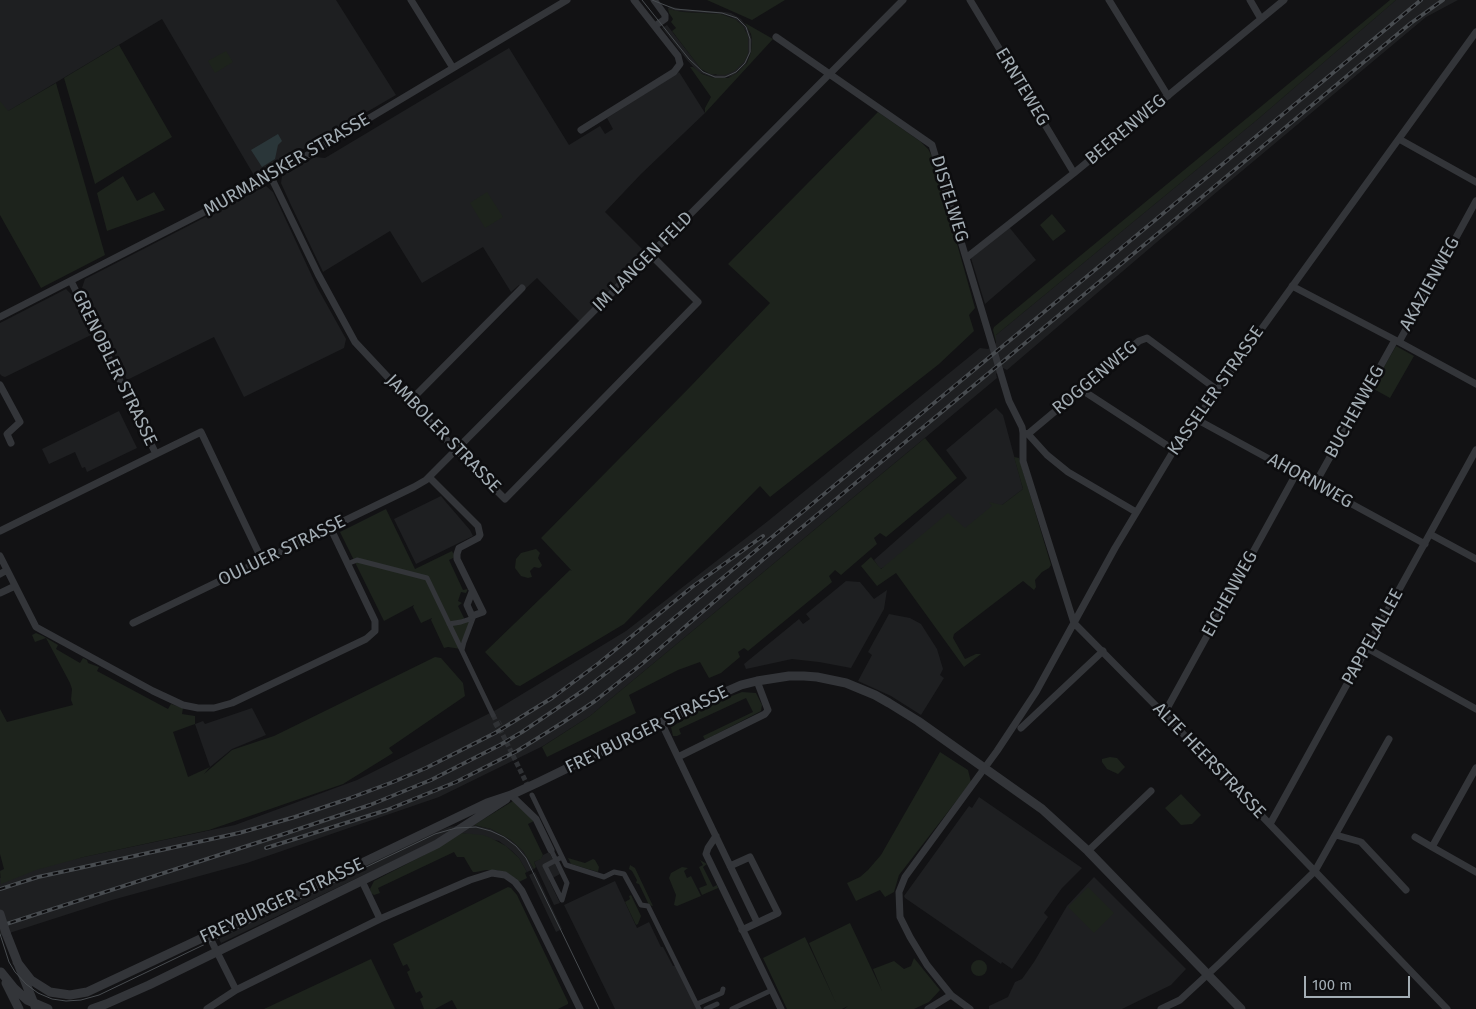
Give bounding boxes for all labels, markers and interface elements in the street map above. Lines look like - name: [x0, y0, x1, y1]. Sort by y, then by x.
- street label: ERNTEWEG: [990, 44, 1054, 130]
- street label: BEERENWEG: [1081, 90, 1171, 170]
- street label: MURMANSKER STRASSE: [200, 109, 374, 221]
- street label: DISTELWEG: [926, 153, 972, 245]
- street label: IM LANGEN FELD: [588, 207, 698, 317]
- street label: AKAZIENWEG: [1395, 234, 1465, 334]
- street label: GRENOBLER STRASSE: [67, 287, 161, 449]
- street label: KASSELER STRASSE: [1163, 322, 1269, 460]
- street label: ROGGENWEG: [1048, 336, 1142, 420]
- street label: BUCHENWEG: [1321, 362, 1389, 462]
- street label: JAMBOLER STRASSE: [381, 370, 505, 498]
- street label: AHORNWEG: [1264, 449, 1356, 513]
- street label: OULUER STRASSE: [215, 511, 349, 591]
- street label: EICHENWEG: [1198, 547, 1262, 641]
- street label: PAPPELALLEE: [1338, 585, 1408, 689]
- street label: FREYBURGER STRASSE: [562, 681, 732, 779]
- street label: ALTE HEERSTRASSE: [1148, 699, 1270, 823]
- street label: FREYBURGER STRASSE: [197, 854, 367, 948]
- scale bar: [1306, 966, 1412, 998]
- text: 100 m: [1312, 976, 1352, 994]

